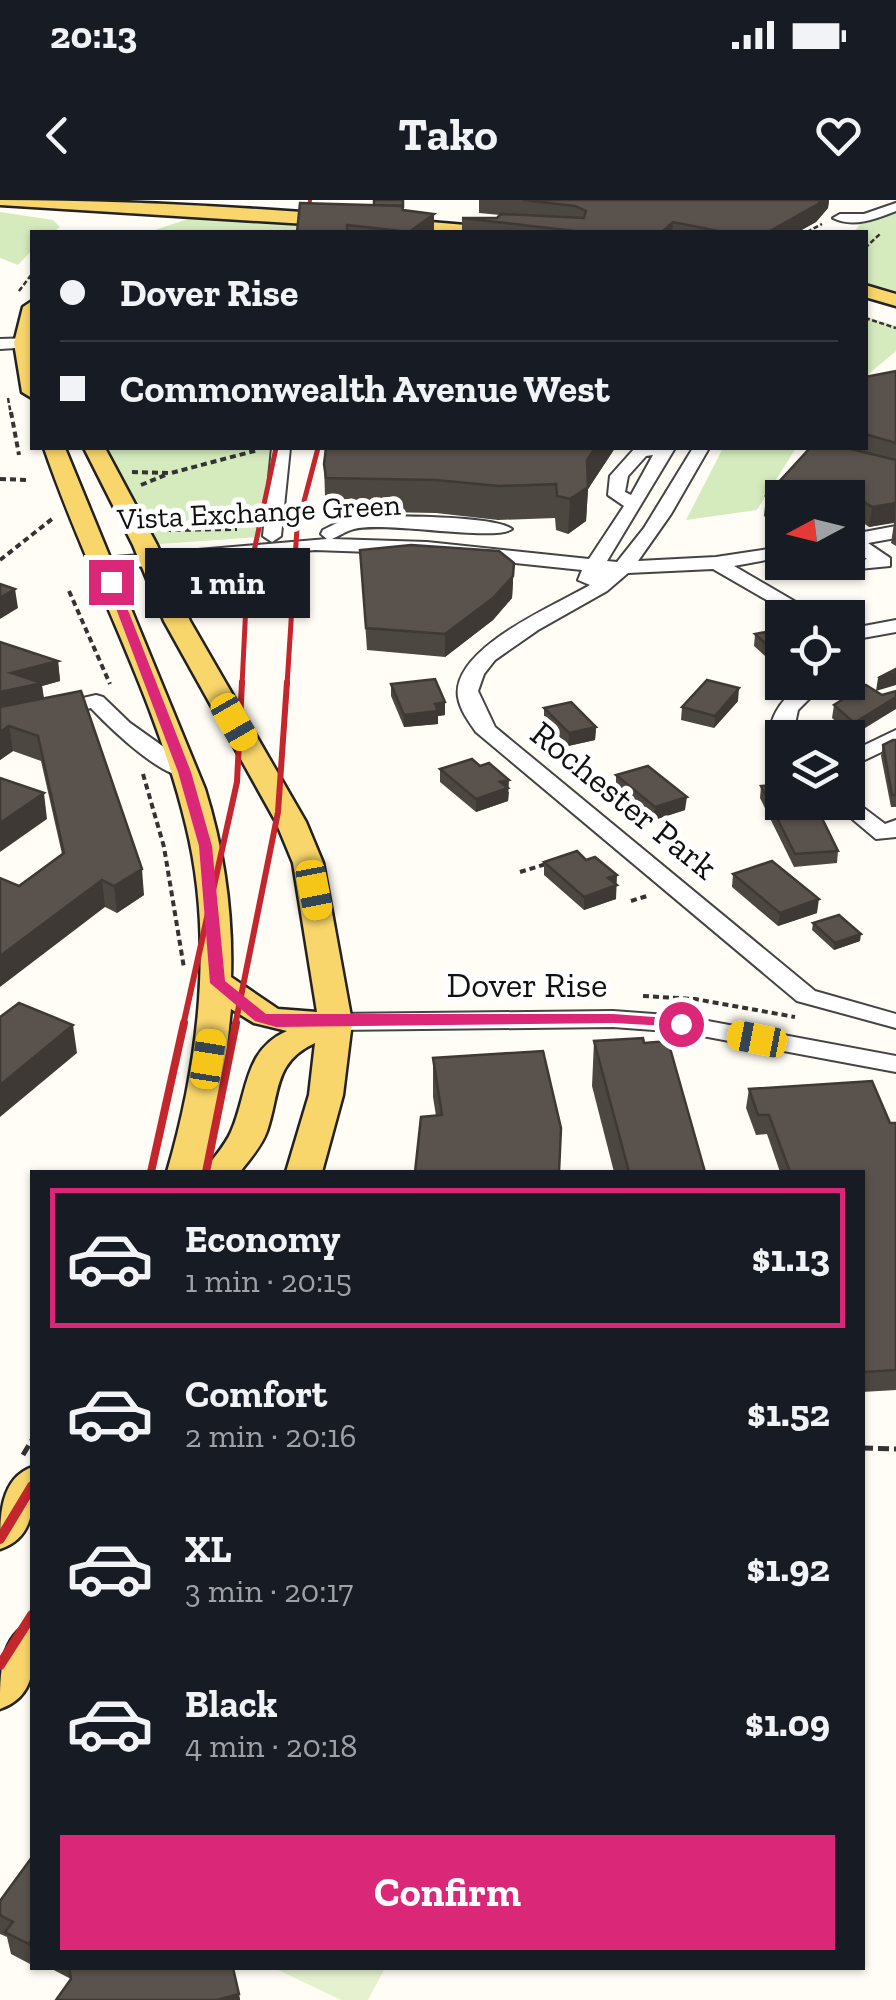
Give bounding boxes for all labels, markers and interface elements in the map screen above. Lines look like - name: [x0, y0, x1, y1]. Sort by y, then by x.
- text: 20:13: [50, 12, 137, 58]
- icon: back: [30, 108, 85, 163]
- text: Tako: [398, 108, 498, 162]
- icon: heart: [811, 108, 866, 163]
- text: Dover Rise: [120, 270, 298, 316]
- text: Commonwealth Avenue West: [120, 366, 610, 412]
- north arrow: [765, 480, 865, 580]
- map controls: [765, 480, 865, 820]
- street label: Vista Exchange Green: [115, 487, 402, 537]
- callout: 1 min: [146, 547, 311, 617]
- route end: [89, 560, 134, 605]
- text: 1 min: [190, 564, 265, 602]
- button: locate: [765, 600, 865, 700]
- car: [206, 689, 262, 755]
- street label: Rochester Park: [522, 712, 726, 888]
- button: layers: [765, 720, 865, 820]
- car: [294, 858, 334, 922]
- street label: Dover Rise: [446, 964, 608, 1006]
- route start: [659, 1002, 704, 1047]
- car: [725, 1019, 789, 1059]
- car: [188, 1027, 228, 1091]
- icon: car: [65, 1213, 155, 1303]
- text: Economy: [185, 1216, 340, 1262]
- text: $1.13: [752, 1235, 830, 1281]
- text: 1 min · 20:15: [185, 1262, 352, 1300]
- icon: car: [65, 1368, 155, 1458]
- text: Comfort: [185, 1371, 327, 1417]
- text: $1.52: [747, 1390, 830, 1436]
- text: 2 min · 20:16: [185, 1417, 357, 1455]
- icon: car: [65, 1523, 155, 1613]
- text: XL: [185, 1526, 232, 1572]
- text: $1.92: [747, 1545, 830, 1591]
- text: 3 min · 20:17: [185, 1572, 353, 1610]
- icon: car: [65, 1678, 155, 1768]
- text: Black: [185, 1681, 278, 1727]
- text: $1.09: [745, 1700, 830, 1746]
- text: 4 min · 20:18: [185, 1727, 358, 1765]
- button: Confirm: [60, 1835, 835, 1950]

